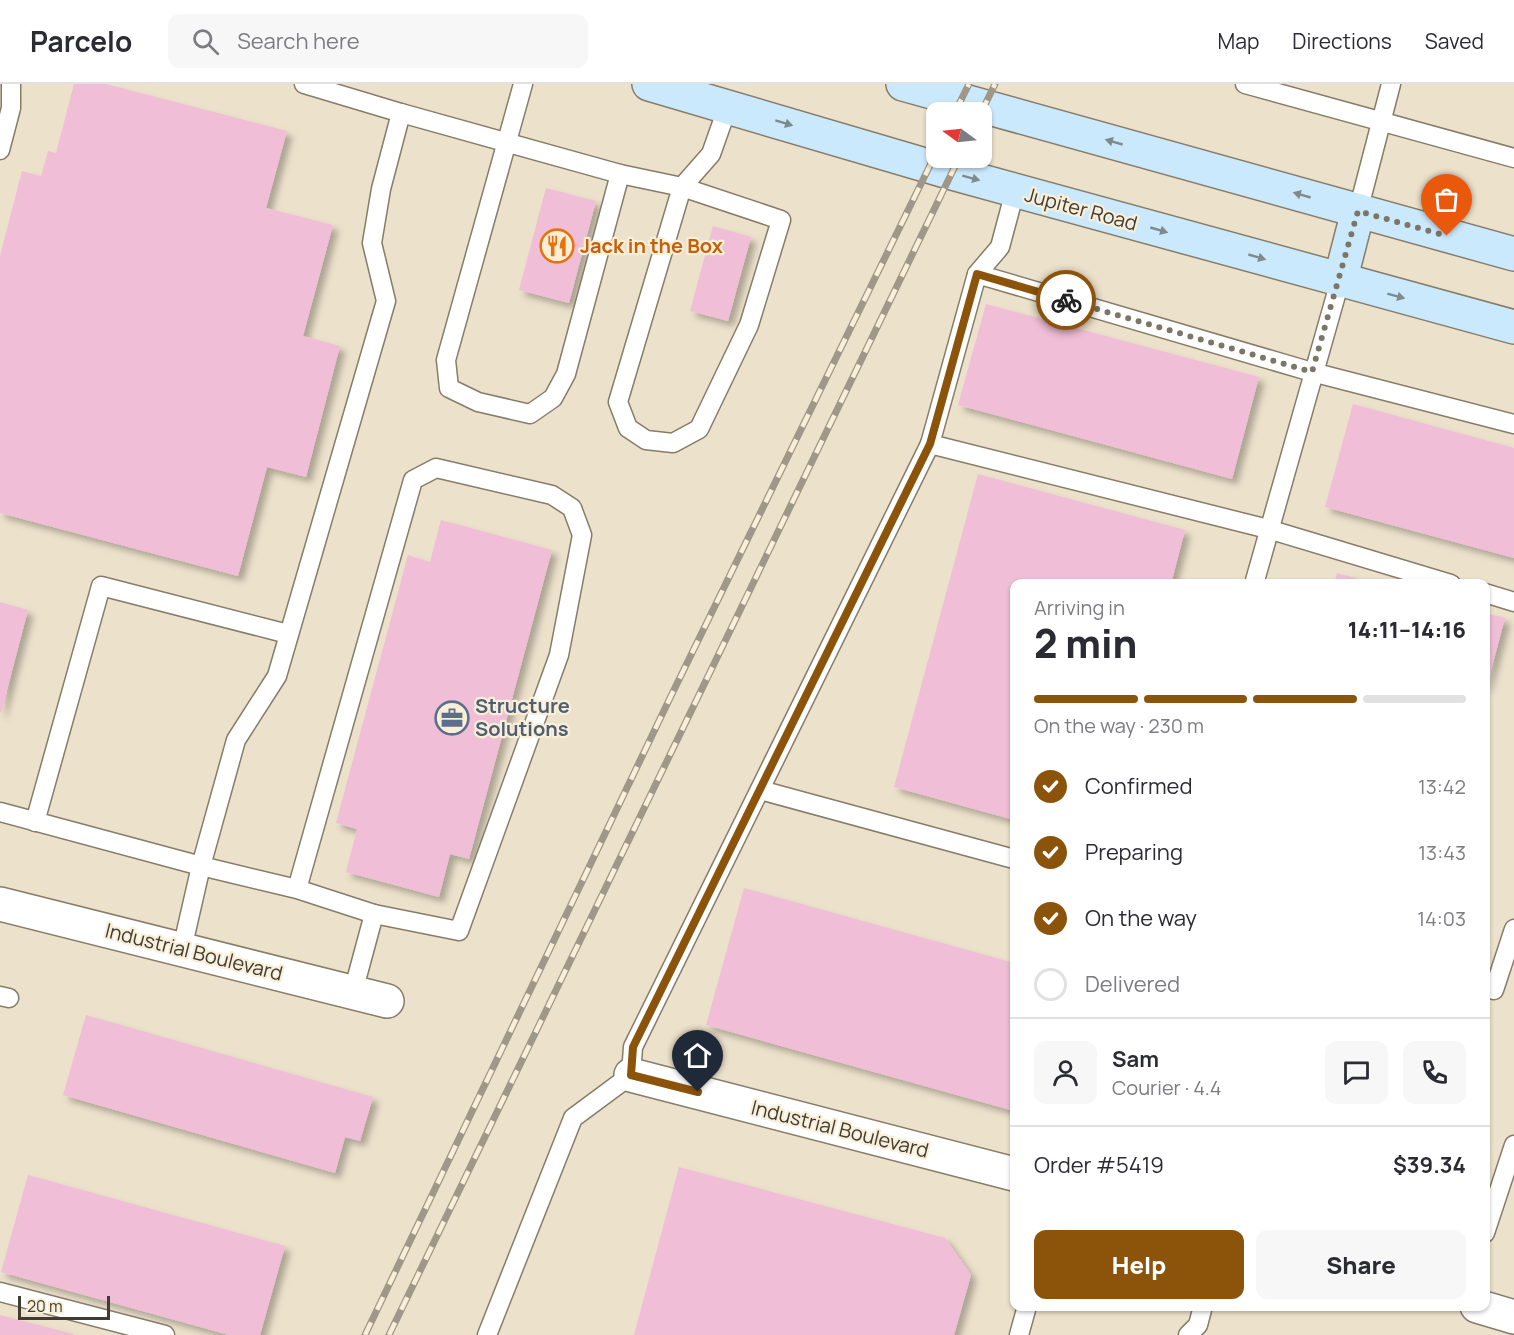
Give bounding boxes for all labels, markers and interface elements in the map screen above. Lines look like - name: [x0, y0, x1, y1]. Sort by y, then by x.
- search box: [168, 14, 588, 68]
- text: Parcelo: [30, 22, 132, 60]
- icon: search: [189, 25, 222, 58]
- text: Search here: [237, 26, 360, 56]
- text: Map: [1218, 27, 1259, 55]
- text: Directions: [1292, 27, 1392, 55]
- text: Saved: [1425, 27, 1484, 55]
- north arrow: [926, 102, 992, 168]
- map controls: [926, 102, 992, 168]
- one-way arrow: [775, 118, 793, 128]
- one-way arrow: [1105, 137, 1123, 146]
- one-way arrow: [962, 174, 980, 184]
- pin: [1421, 174, 1472, 236]
- street label: Jupiter Road: [1022, 181, 1140, 237]
- icon: bag: [1430, 183, 1463, 216]
- one-way arrow: [1293, 190, 1311, 199]
- one-way arrow: [1150, 226, 1168, 235]
- restaurant icon: Jack in the Box: [539, 228, 575, 264]
- place label: Jack in the Box: [580, 232, 723, 259]
- one-way arrow: [1248, 253, 1266, 263]
- courier: [1036, 270, 1096, 330]
- icon: bike: [1050, 284, 1083, 317]
- one-way arrow: [1387, 291, 1406, 301]
- text: Arriving in: [1034, 594, 1125, 621]
- text: 14:11–14:16: [1348, 615, 1466, 645]
- text: 2 min: [1034, 616, 1137, 670]
- place label: Structure Solutions: [475, 692, 570, 742]
- office icon: Structure Solutions: [434, 700, 470, 736]
- text: On the way · 230 m: [1034, 712, 1204, 739]
- icon: check: [1034, 770, 1067, 803]
- text: Confirmed: [1085, 771, 1193, 801]
- text: 13:42: [1418, 773, 1466, 800]
- icon: check: [1034, 836, 1067, 869]
- text: Preparing: [1085, 837, 1183, 867]
- text: 13:43: [1418, 839, 1466, 866]
- icon: check: [1034, 902, 1067, 935]
- text: On the way: [1085, 903, 1197, 933]
- text: 14:03: [1417, 905, 1466, 932]
- street label: Industrial Boulevard: [103, 916, 286, 987]
- text: Delivered: [1085, 969, 1180, 999]
- pin: [672, 1030, 723, 1092]
- icon: home: [681, 1039, 714, 1072]
- button: person: [1034, 1041, 1097, 1104]
- button: chat: [1325, 1041, 1388, 1104]
- button: phone: [1403, 1041, 1466, 1104]
- text: Sam: [1112, 1044, 1159, 1074]
- text: Courier · 4.4: [1112, 1074, 1222, 1101]
- street label: Industrial Boulevard: [749, 1093, 932, 1164]
- text: Order #5419: [1034, 1150, 1164, 1180]
- text: $39.34: [1393, 1150, 1466, 1180]
- button: Help: [1034, 1230, 1244, 1299]
- button: Share: [1256, 1230, 1466, 1299]
- scale bar: [18, 1293, 110, 1320]
- text: 20 m: [27, 1295, 63, 1317]

